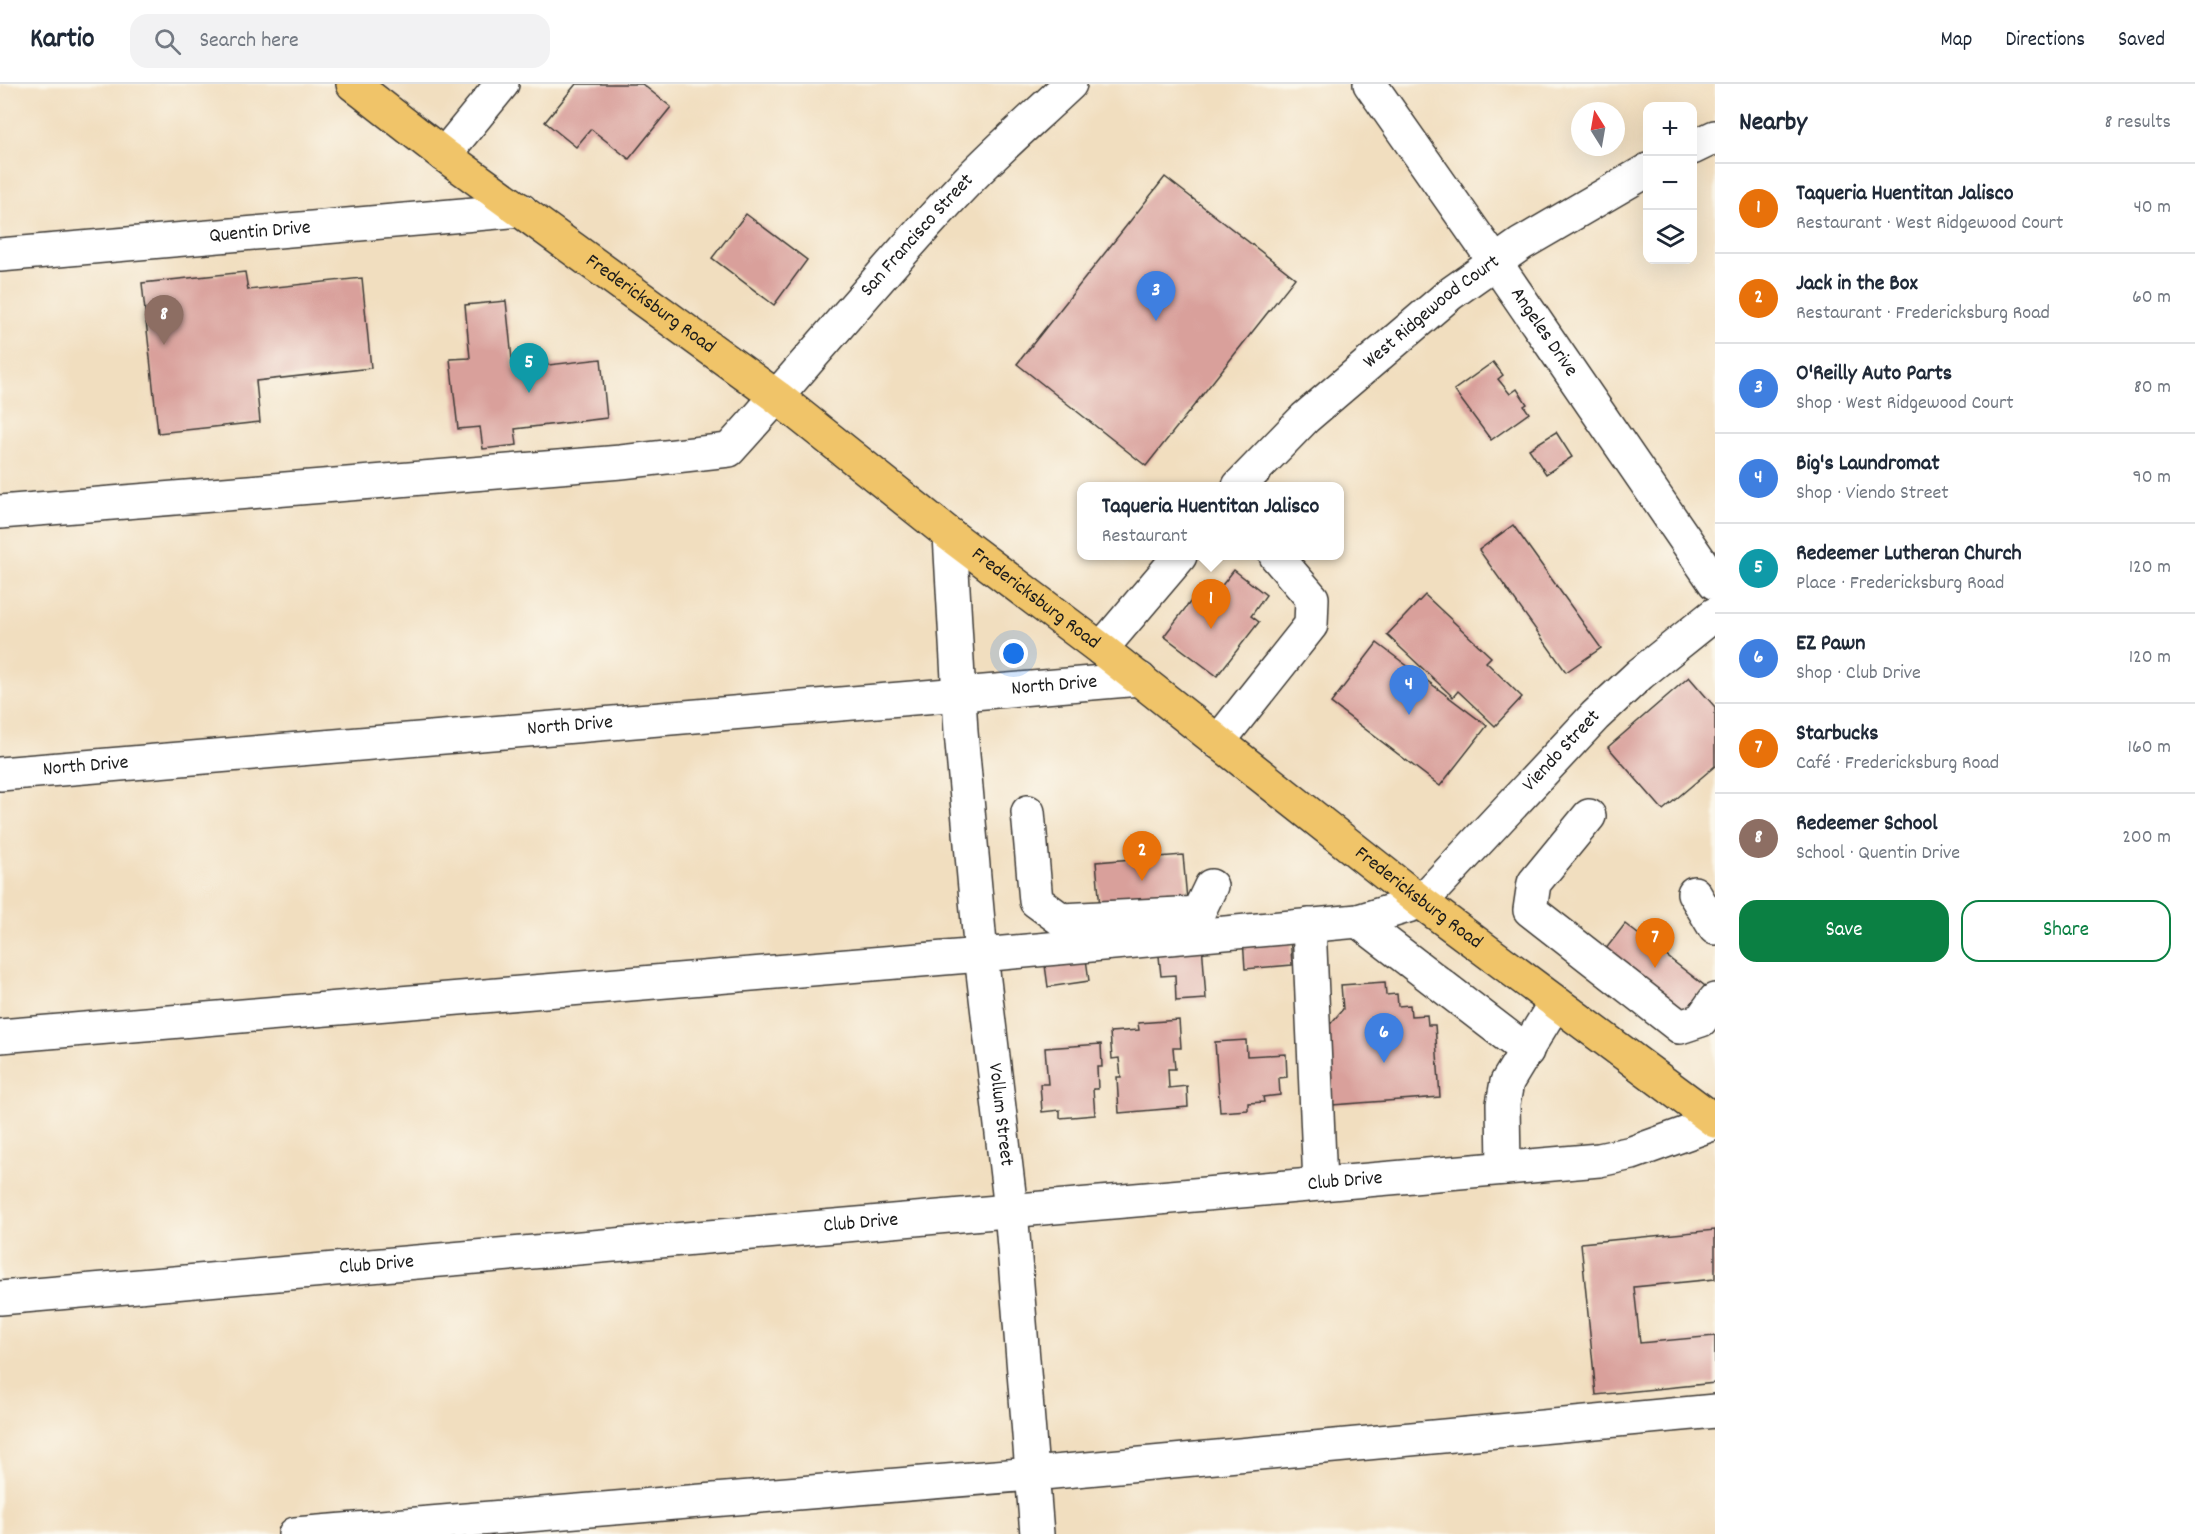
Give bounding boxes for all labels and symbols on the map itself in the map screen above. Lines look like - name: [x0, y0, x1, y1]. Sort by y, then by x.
- north arrow: [1571, 102, 1625, 156]
- street label: San Francisco Street: [854, 168, 981, 304]
- street label: Quentin Drive: [208, 214, 312, 251]
- street label: Fredericksburg Road: [579, 248, 721, 361]
- street label: West Ridgewood Court: [1358, 249, 1506, 376]
- pin: 3: [1136, 272, 1176, 321]
- street label: Angeles Drive: [1503, 282, 1584, 383]
- pin: 8: [144, 296, 184, 345]
- pin: 5: [510, 344, 548, 393]
- street label: Fredericksburg Road: [965, 541, 1105, 657]
- pin: 1: [1192, 580, 1230, 629]
- your location: [999, 639, 1028, 668]
- pin: 4: [1390, 666, 1428, 715]
- street label: North Drive: [1010, 669, 1099, 704]
- street label: Viendo Street: [1517, 704, 1607, 798]
- street label: North Drive: [526, 709, 614, 744]
- street label: North Drive: [42, 749, 130, 784]
- pin: 2: [1122, 832, 1162, 881]
- street label: Fredericksburg Road: [1348, 840, 1488, 957]
- pin: 7: [1636, 918, 1674, 968]
- pin: 6: [1364, 1014, 1404, 1063]
- street label: Vollum Street: [980, 1062, 1020, 1168]
- street label: Club Drive: [1306, 1165, 1384, 1199]
- street label: Club Drive: [822, 1207, 900, 1241]
- street label: Club Drive: [338, 1248, 415, 1283]

